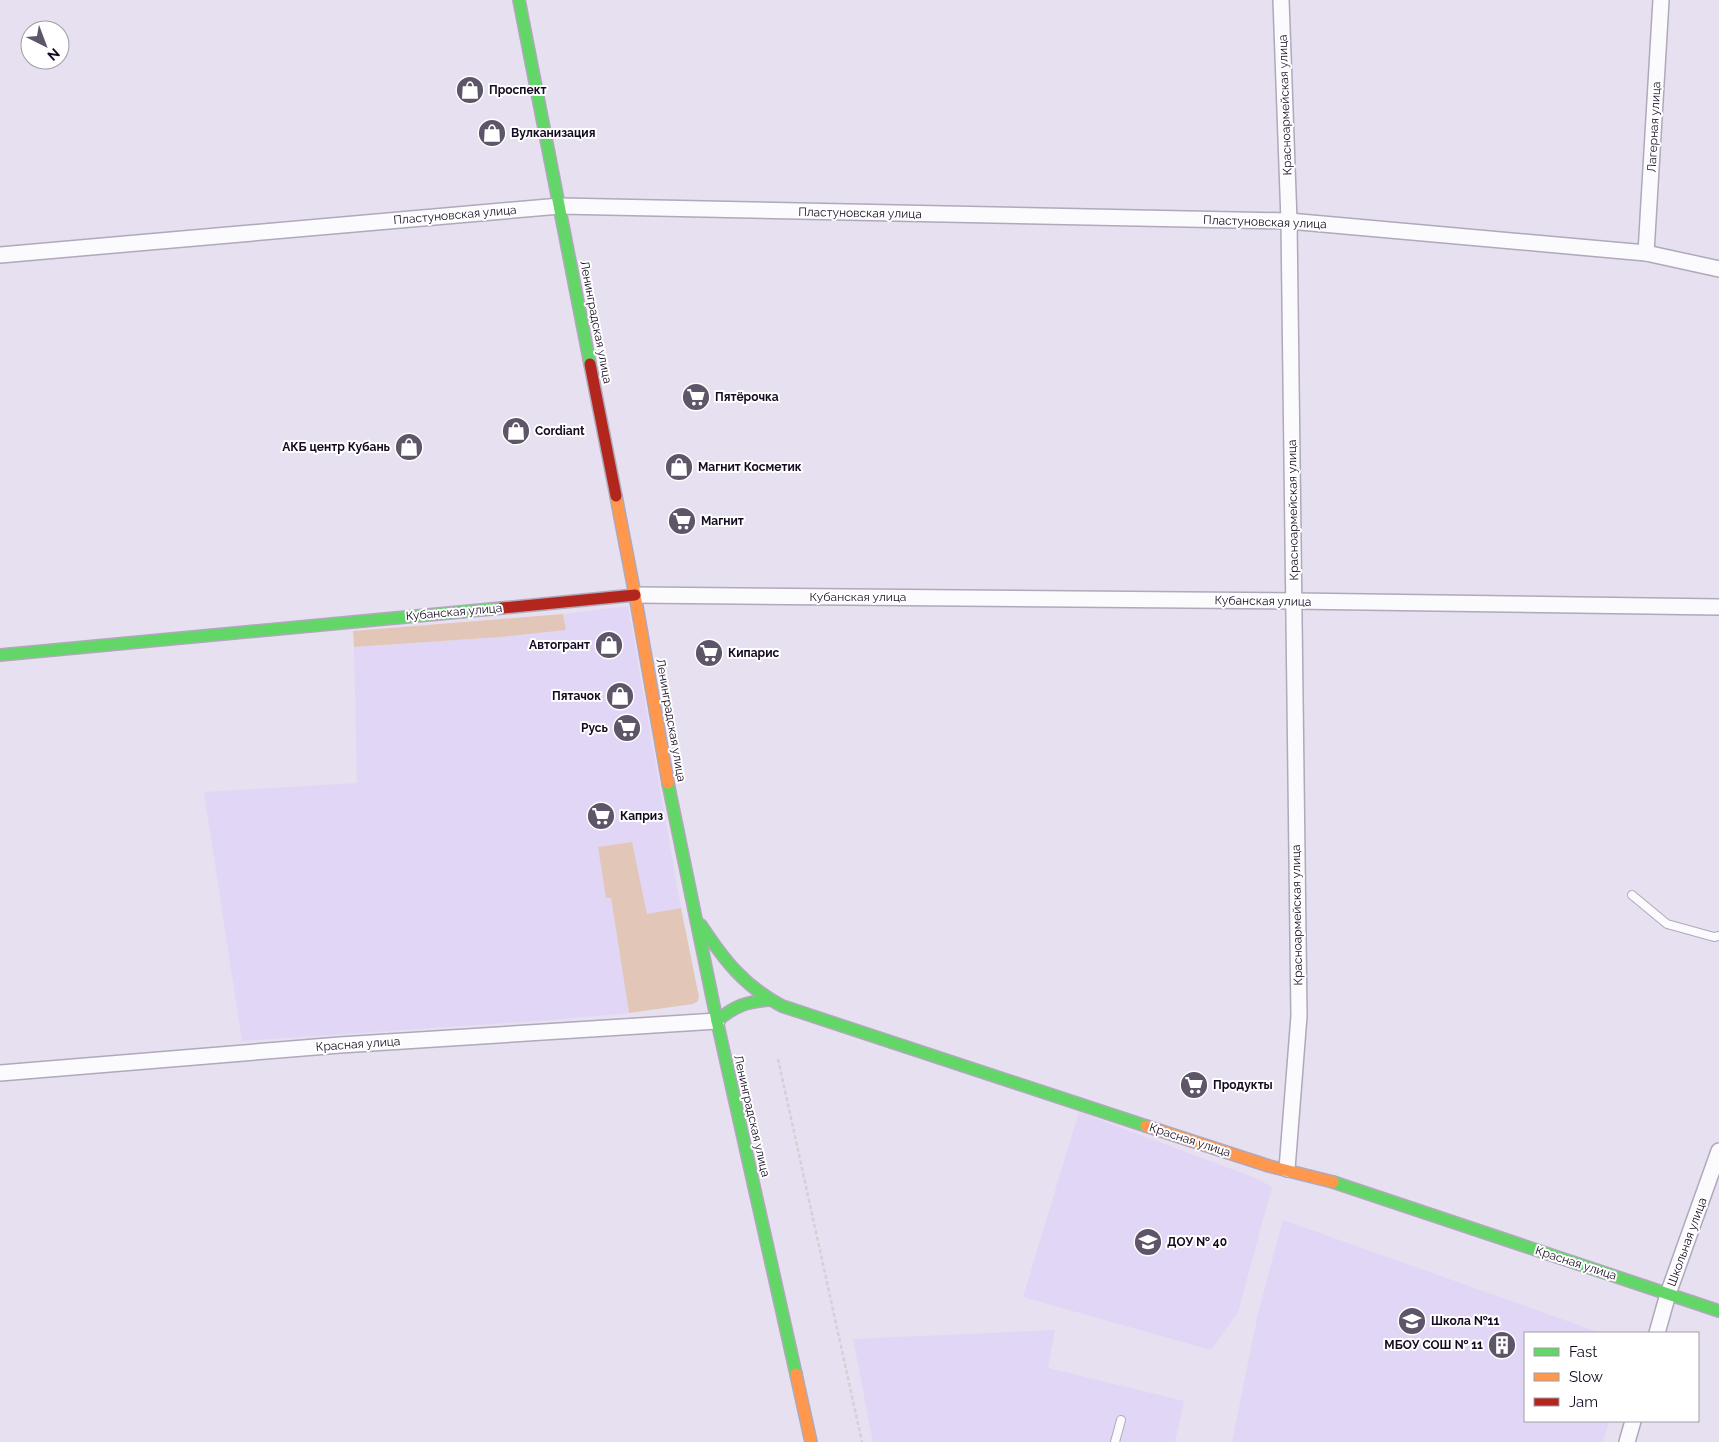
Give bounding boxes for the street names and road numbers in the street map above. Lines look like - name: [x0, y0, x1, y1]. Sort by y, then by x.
- street label: Красноармейская улица: [1276, 34, 1294, 176]
- street label: Лагерная улица: [1645, 81, 1663, 173]
- street label: Пластуновская улица: [393, 203, 517, 227]
- street label: Пластуновская улица: [798, 205, 922, 221]
- street label: Пластуновская улица: [1203, 213, 1327, 231]
- street label: Ленинградская улица: [577, 259, 615, 385]
- street label: Красноармейская улица: [1285, 439, 1301, 581]
- street label: Кубанская улица: [810, 590, 906, 604]
- street label: Кубанская улица: [1215, 593, 1311, 609]
- street label: Кубанская улица: [405, 601, 503, 623]
- street label: Ленинградская улица: [653, 657, 689, 783]
- street label: Красноармейская улица: [1289, 844, 1305, 986]
- street label: Красная улица: [315, 1034, 401, 1054]
- street label: Ленинградская улица: [731, 1054, 773, 1178]
- street label: Красная улица: [1148, 1120, 1232, 1160]
- street label: Школьная улица: [1664, 1196, 1710, 1288]
- street label: Красная улица: [1534, 1243, 1618, 1283]

